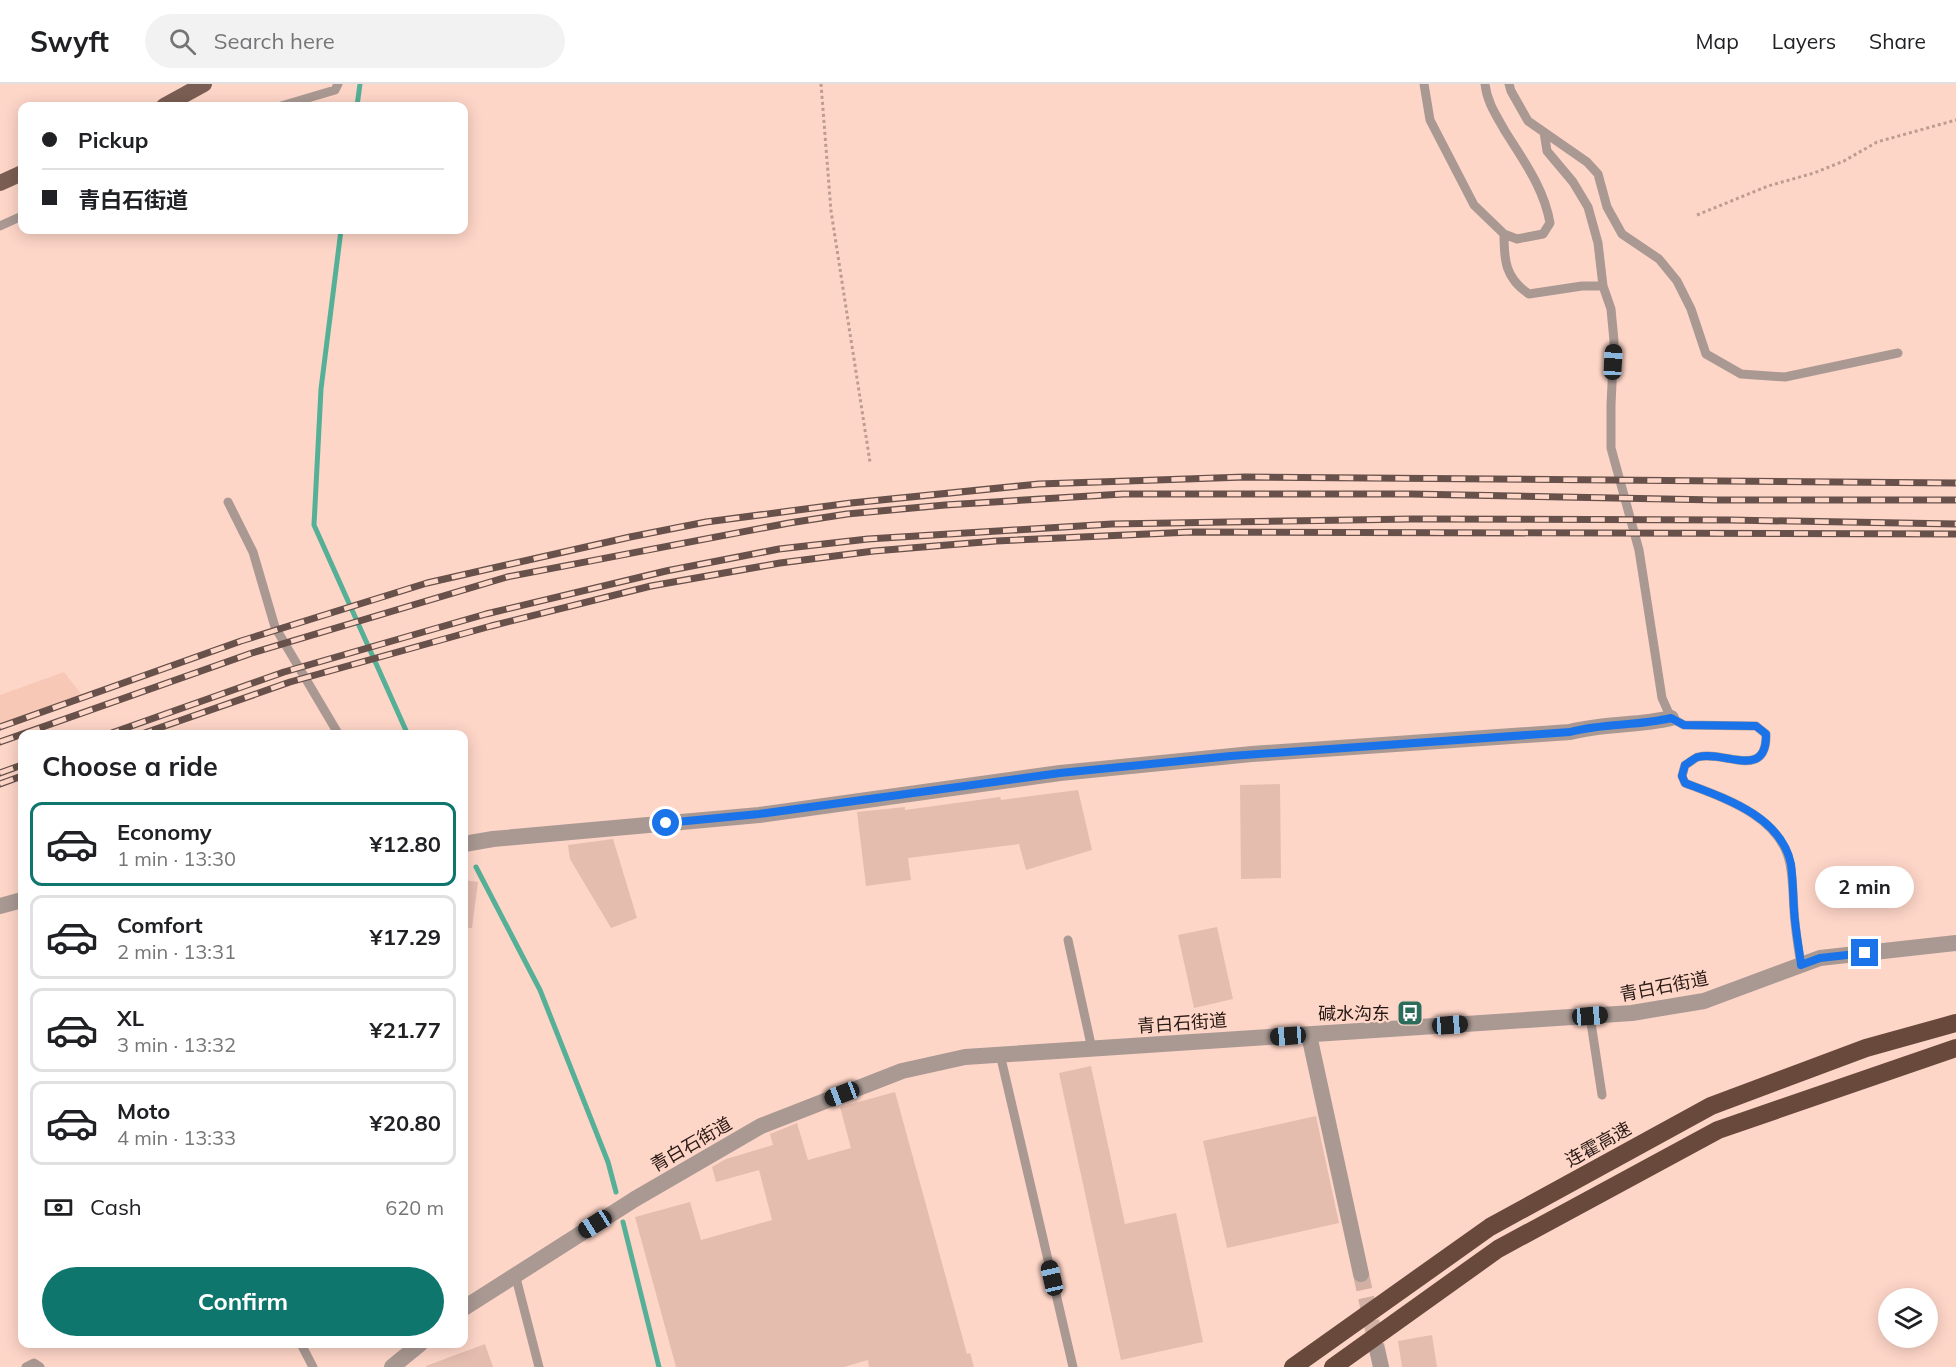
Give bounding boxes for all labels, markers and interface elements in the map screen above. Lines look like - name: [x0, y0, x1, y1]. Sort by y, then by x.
- search box: [145, 14, 565, 68]
- text: Swyft: [30, 24, 109, 59]
- icon: search: [166, 25, 199, 58]
- text: Search here: [214, 27, 335, 55]
- text: Map: [1696, 28, 1739, 54]
- text: Layers: [1772, 28, 1836, 54]
- text: Share: [1869, 28, 1926, 54]
- text: Pickup: [78, 126, 148, 154]
- text: 青白石街道: [78, 186, 188, 214]
- car: [1603, 344, 1623, 380]
- text: Choose a ride: [42, 749, 218, 783]
- route start: [652, 809, 679, 836]
- icon: car: [45, 817, 99, 871]
- text: Economy: [117, 818, 212, 846]
- text: ¥12.80: [370, 830, 441, 858]
- text: 1 min · 13:30: [117, 846, 236, 871]
- callout: 2 min: [1816, 866, 1914, 908]
- text: 2 min: [1838, 874, 1891, 899]
- icon: car: [45, 910, 99, 964]
- text: Comfort: [117, 911, 203, 939]
- text: ¥17.29: [370, 923, 441, 951]
- text: 2 min · 13:31: [117, 939, 236, 964]
- route end: [1851, 939, 1878, 966]
- street label: 青白石街道: [1618, 966, 1710, 1006]
- bus stop icon: 碱水沟东: [1395, 998, 1425, 1028]
- place label: 碱水沟东: [1318, 1002, 1390, 1025]
- icon: car: [45, 1003, 99, 1057]
- text: XL: [117, 1004, 144, 1032]
- car: [1571, 1006, 1609, 1026]
- street label: 青白石街道: [1136, 1008, 1228, 1038]
- car: [1431, 1015, 1469, 1035]
- text: ¥21.77: [370, 1016, 441, 1044]
- car: [1269, 1026, 1307, 1046]
- text: 3 min · 13:32: [117, 1032, 236, 1057]
- car: [822, 1079, 862, 1109]
- icon: car: [45, 1096, 99, 1150]
- text: Moto: [117, 1097, 170, 1125]
- text: ¥20.80: [370, 1109, 441, 1137]
- street label: 青白石街道: [646, 1112, 736, 1176]
- street label: 连霍高速: [1561, 1116, 1635, 1172]
- text: 4 min · 13:33: [117, 1125, 236, 1150]
- icon: cash: [42, 1191, 75, 1224]
- text: Cash: [90, 1193, 142, 1221]
- text: 620 m: [385, 1195, 444, 1220]
- car: [575, 1207, 615, 1241]
- car: [1039, 1258, 1065, 1298]
- button: Confirm: [42, 1267, 444, 1336]
- map controls: [1878, 1288, 1938, 1348]
- button: layers: [1878, 1288, 1938, 1348]

